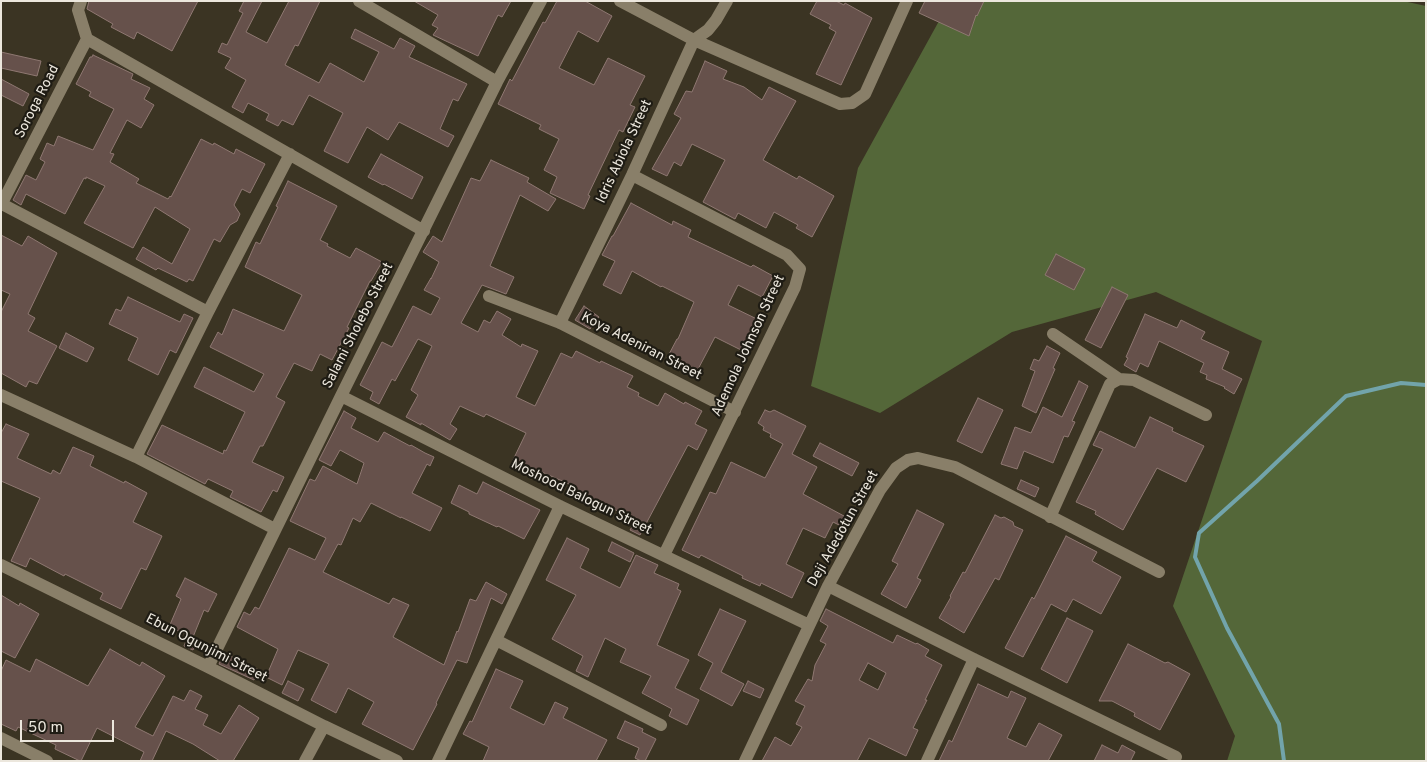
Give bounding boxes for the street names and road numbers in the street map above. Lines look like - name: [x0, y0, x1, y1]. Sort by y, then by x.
- street label: Soroga Road: [12, 63, 64, 141]
- street label: Idris Abiola Street: [594, 98, 656, 206]
- street label: Salami Sholebo Street: [320, 260, 398, 392]
- street label: Ademola Johnson Street: [709, 272, 789, 420]
- street label: Koya Adeniran Street: [578, 309, 704, 385]
- street label: Moshood Balogun Street: [508, 457, 654, 539]
- street label: Deji Adedotun Street: [805, 468, 883, 590]
- street label: Ebun Ogunjimi Street: [142, 611, 270, 687]

